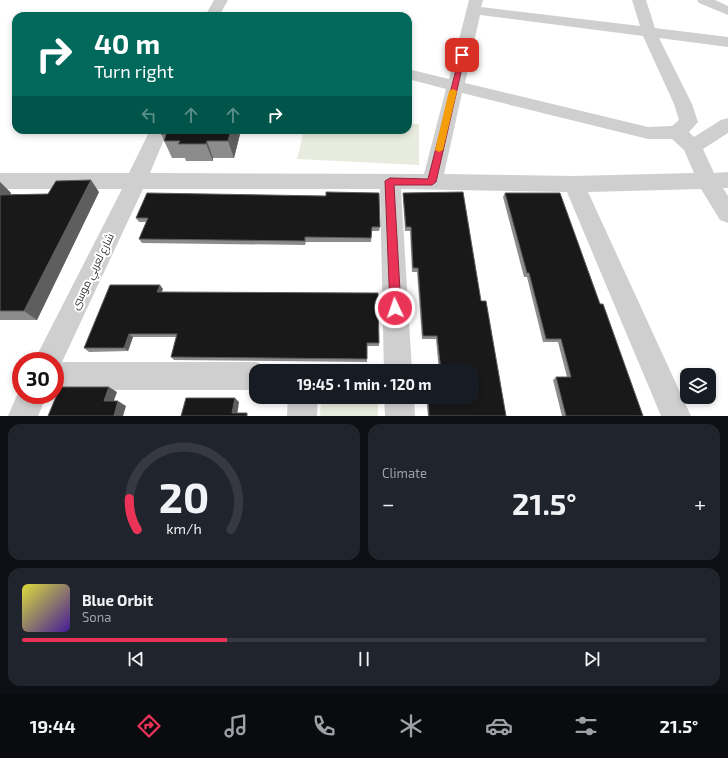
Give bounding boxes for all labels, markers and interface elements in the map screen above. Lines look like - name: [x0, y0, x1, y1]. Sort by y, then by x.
- text: 40 m: [94, 26, 160, 60]
- icon: right: [28, 28, 80, 80]
- pin: [445, 38, 479, 72]
- icon: arrive: [451, 44, 473, 66]
- text: Turn right: [94, 60, 174, 82]
- icon: left: [138, 104, 160, 126]
- icon: ahead: [180, 104, 202, 126]
- icon: ahead: [222, 104, 244, 126]
- icon: right: [264, 104, 286, 126]
- street label: شارع لعربي موسى: [68, 231, 119, 313]
- position arrow: [374, 287, 416, 329]
- speed limit sign: 30: [12, 352, 64, 404]
- map controls: [680, 368, 716, 404]
- button: layers: [680, 368, 716, 404]
- text: 19:45 · 1 min · 120 m: [297, 375, 431, 393]
- text: Climate: [382, 465, 427, 481]
- text: 20: [159, 471, 209, 521]
- text: 21.5°: [512, 485, 577, 521]
- text: −: [382, 490, 395, 516]
- text: +: [694, 490, 706, 516]
- text: km/h: [166, 520, 202, 537]
- text: Blue Orbit: [82, 591, 153, 609]
- text: Sona: [82, 609, 111, 625]
- icon: previous: [125, 648, 147, 670]
- icon: pause: [353, 648, 375, 670]
- icon: next: [581, 648, 603, 670]
- icon: directions: [135, 712, 163, 740]
- icon: music: [222, 712, 250, 740]
- icon: phone: [310, 712, 338, 740]
- icon: climate: [397, 712, 425, 740]
- icon: car: [485, 712, 513, 740]
- icon: filters: [572, 712, 600, 740]
- text: 19:44: [30, 715, 76, 737]
- text: 21.5°: [660, 715, 698, 737]

